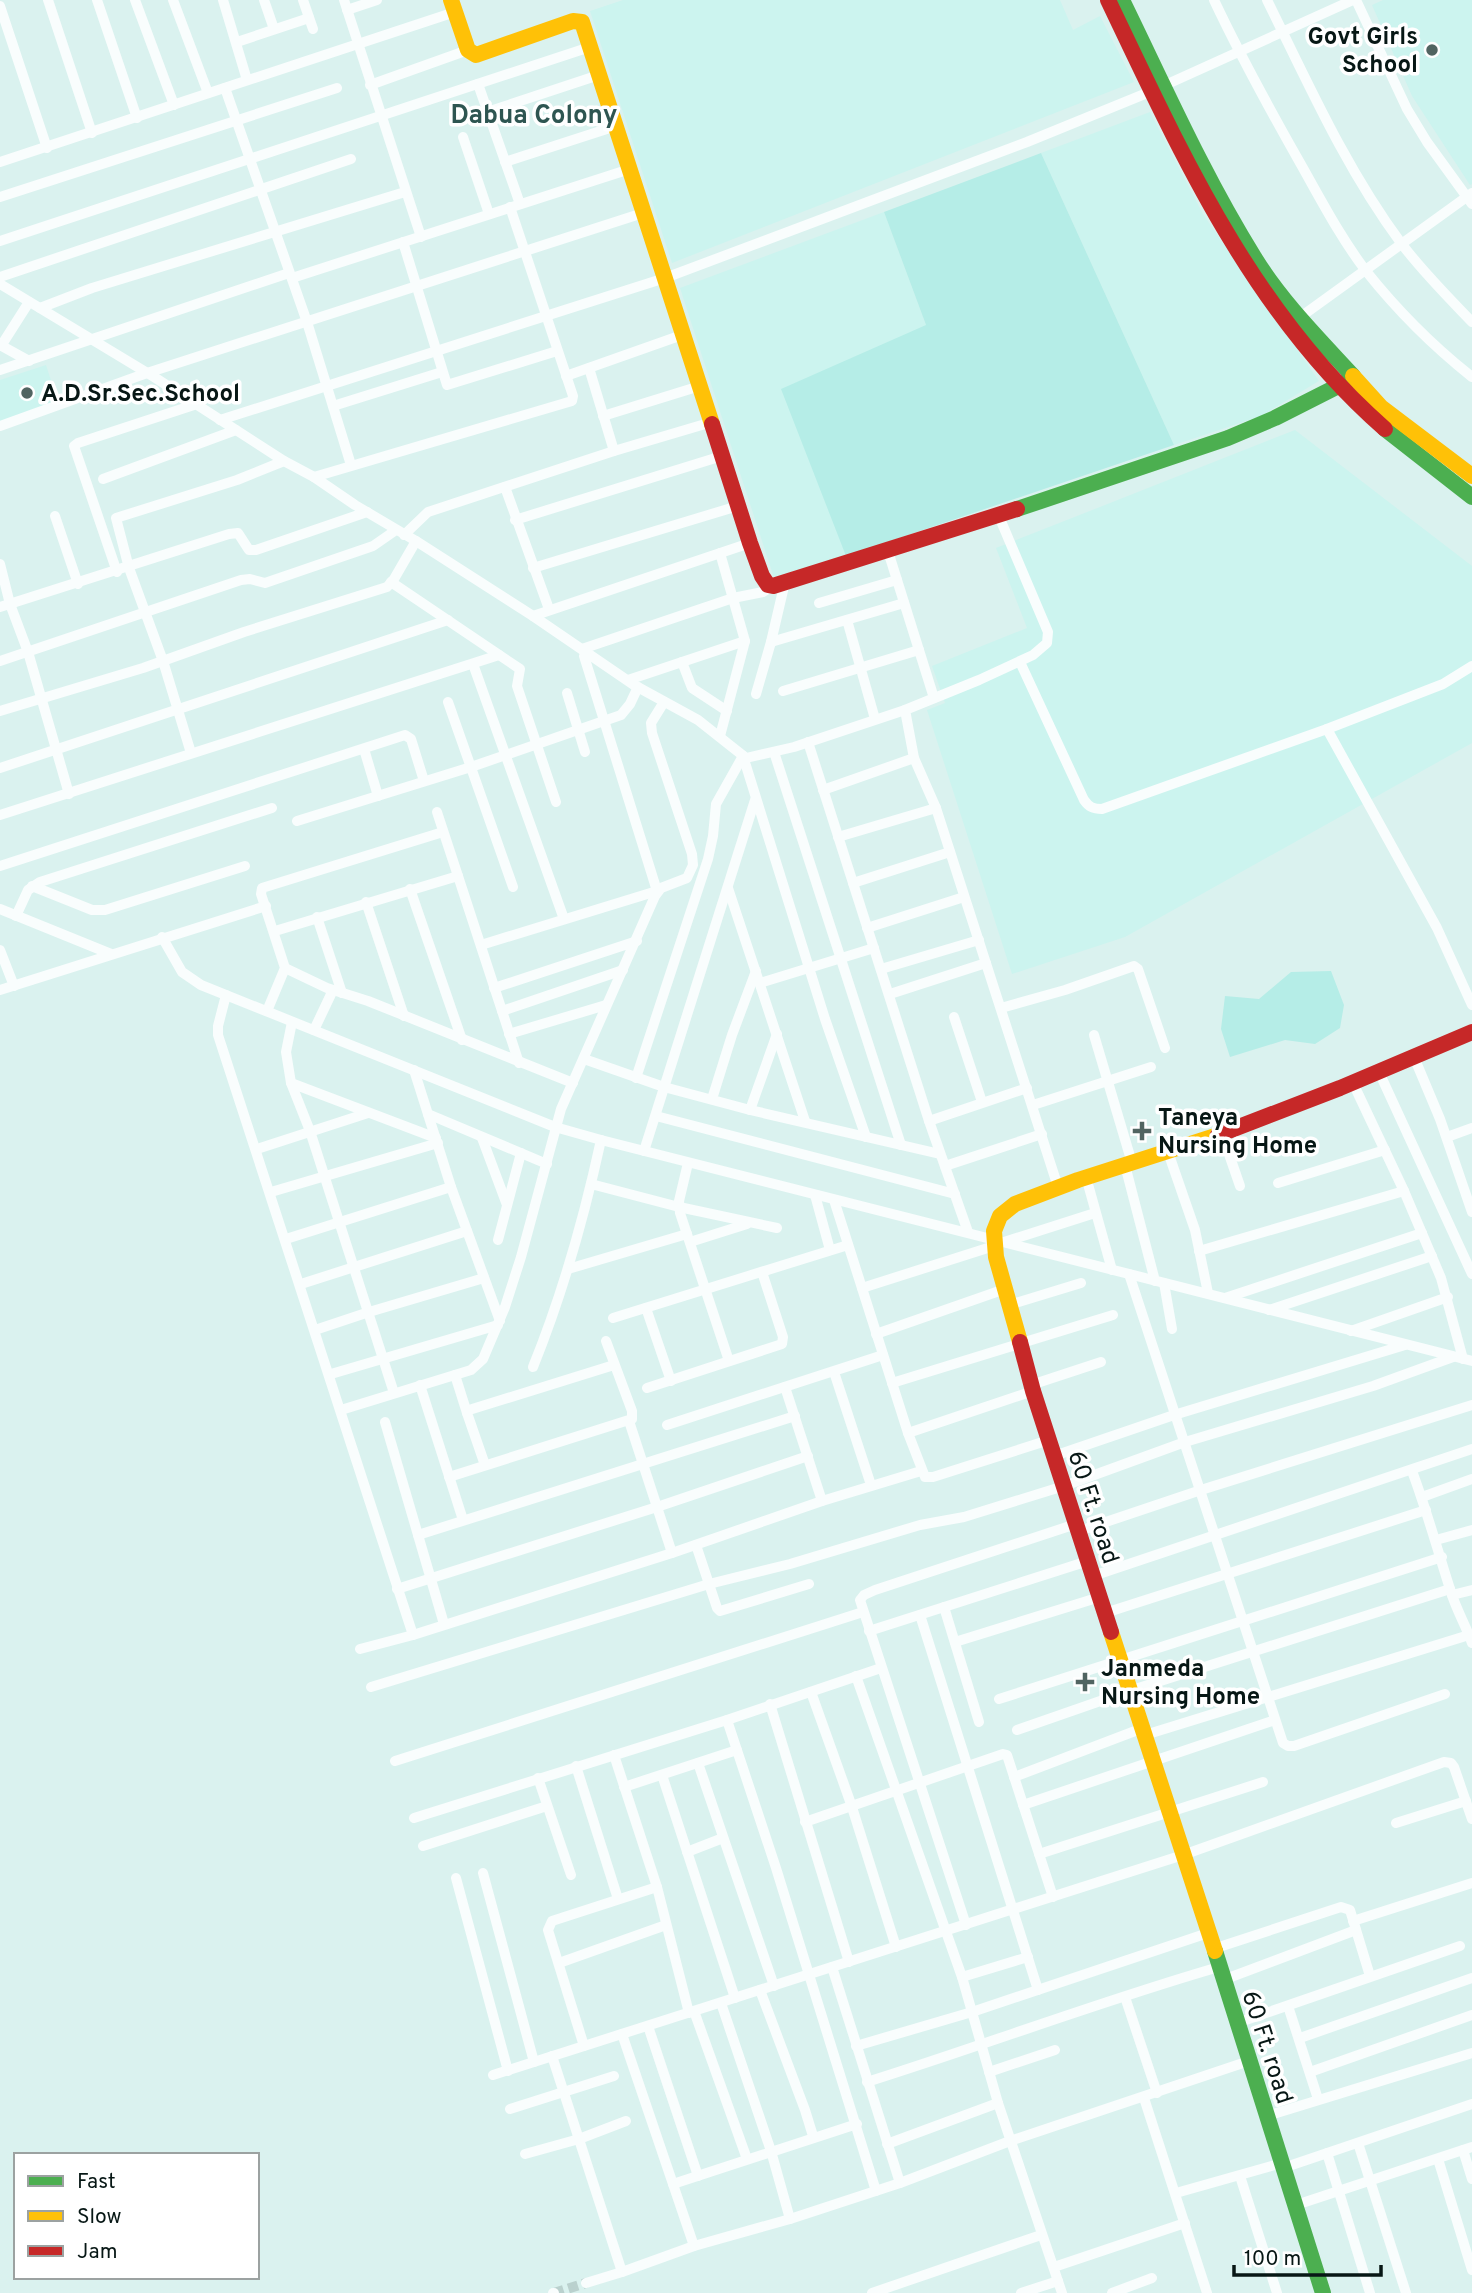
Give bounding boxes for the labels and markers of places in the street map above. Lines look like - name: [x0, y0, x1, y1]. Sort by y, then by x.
- place label: Govt Girls School: [1307, 23, 1418, 81]
- marker: Govt Girls School: [1424, 42, 1440, 58]
- place label: A.D.Sr.Sec.School: [41, 380, 240, 410]
- marker: A.D.Sr.Sec.School: [19, 385, 35, 401]
- place label: Taneya Nursing Home: [1158, 1104, 1317, 1162]
- marker: Taneya Nursing Home: [1132, 1121, 1152, 1141]
- place label: Janmeda Nursing Home: [1101, 1655, 1260, 1713]
- marker: Janmeda Nursing Home: [1075, 1672, 1095, 1692]

